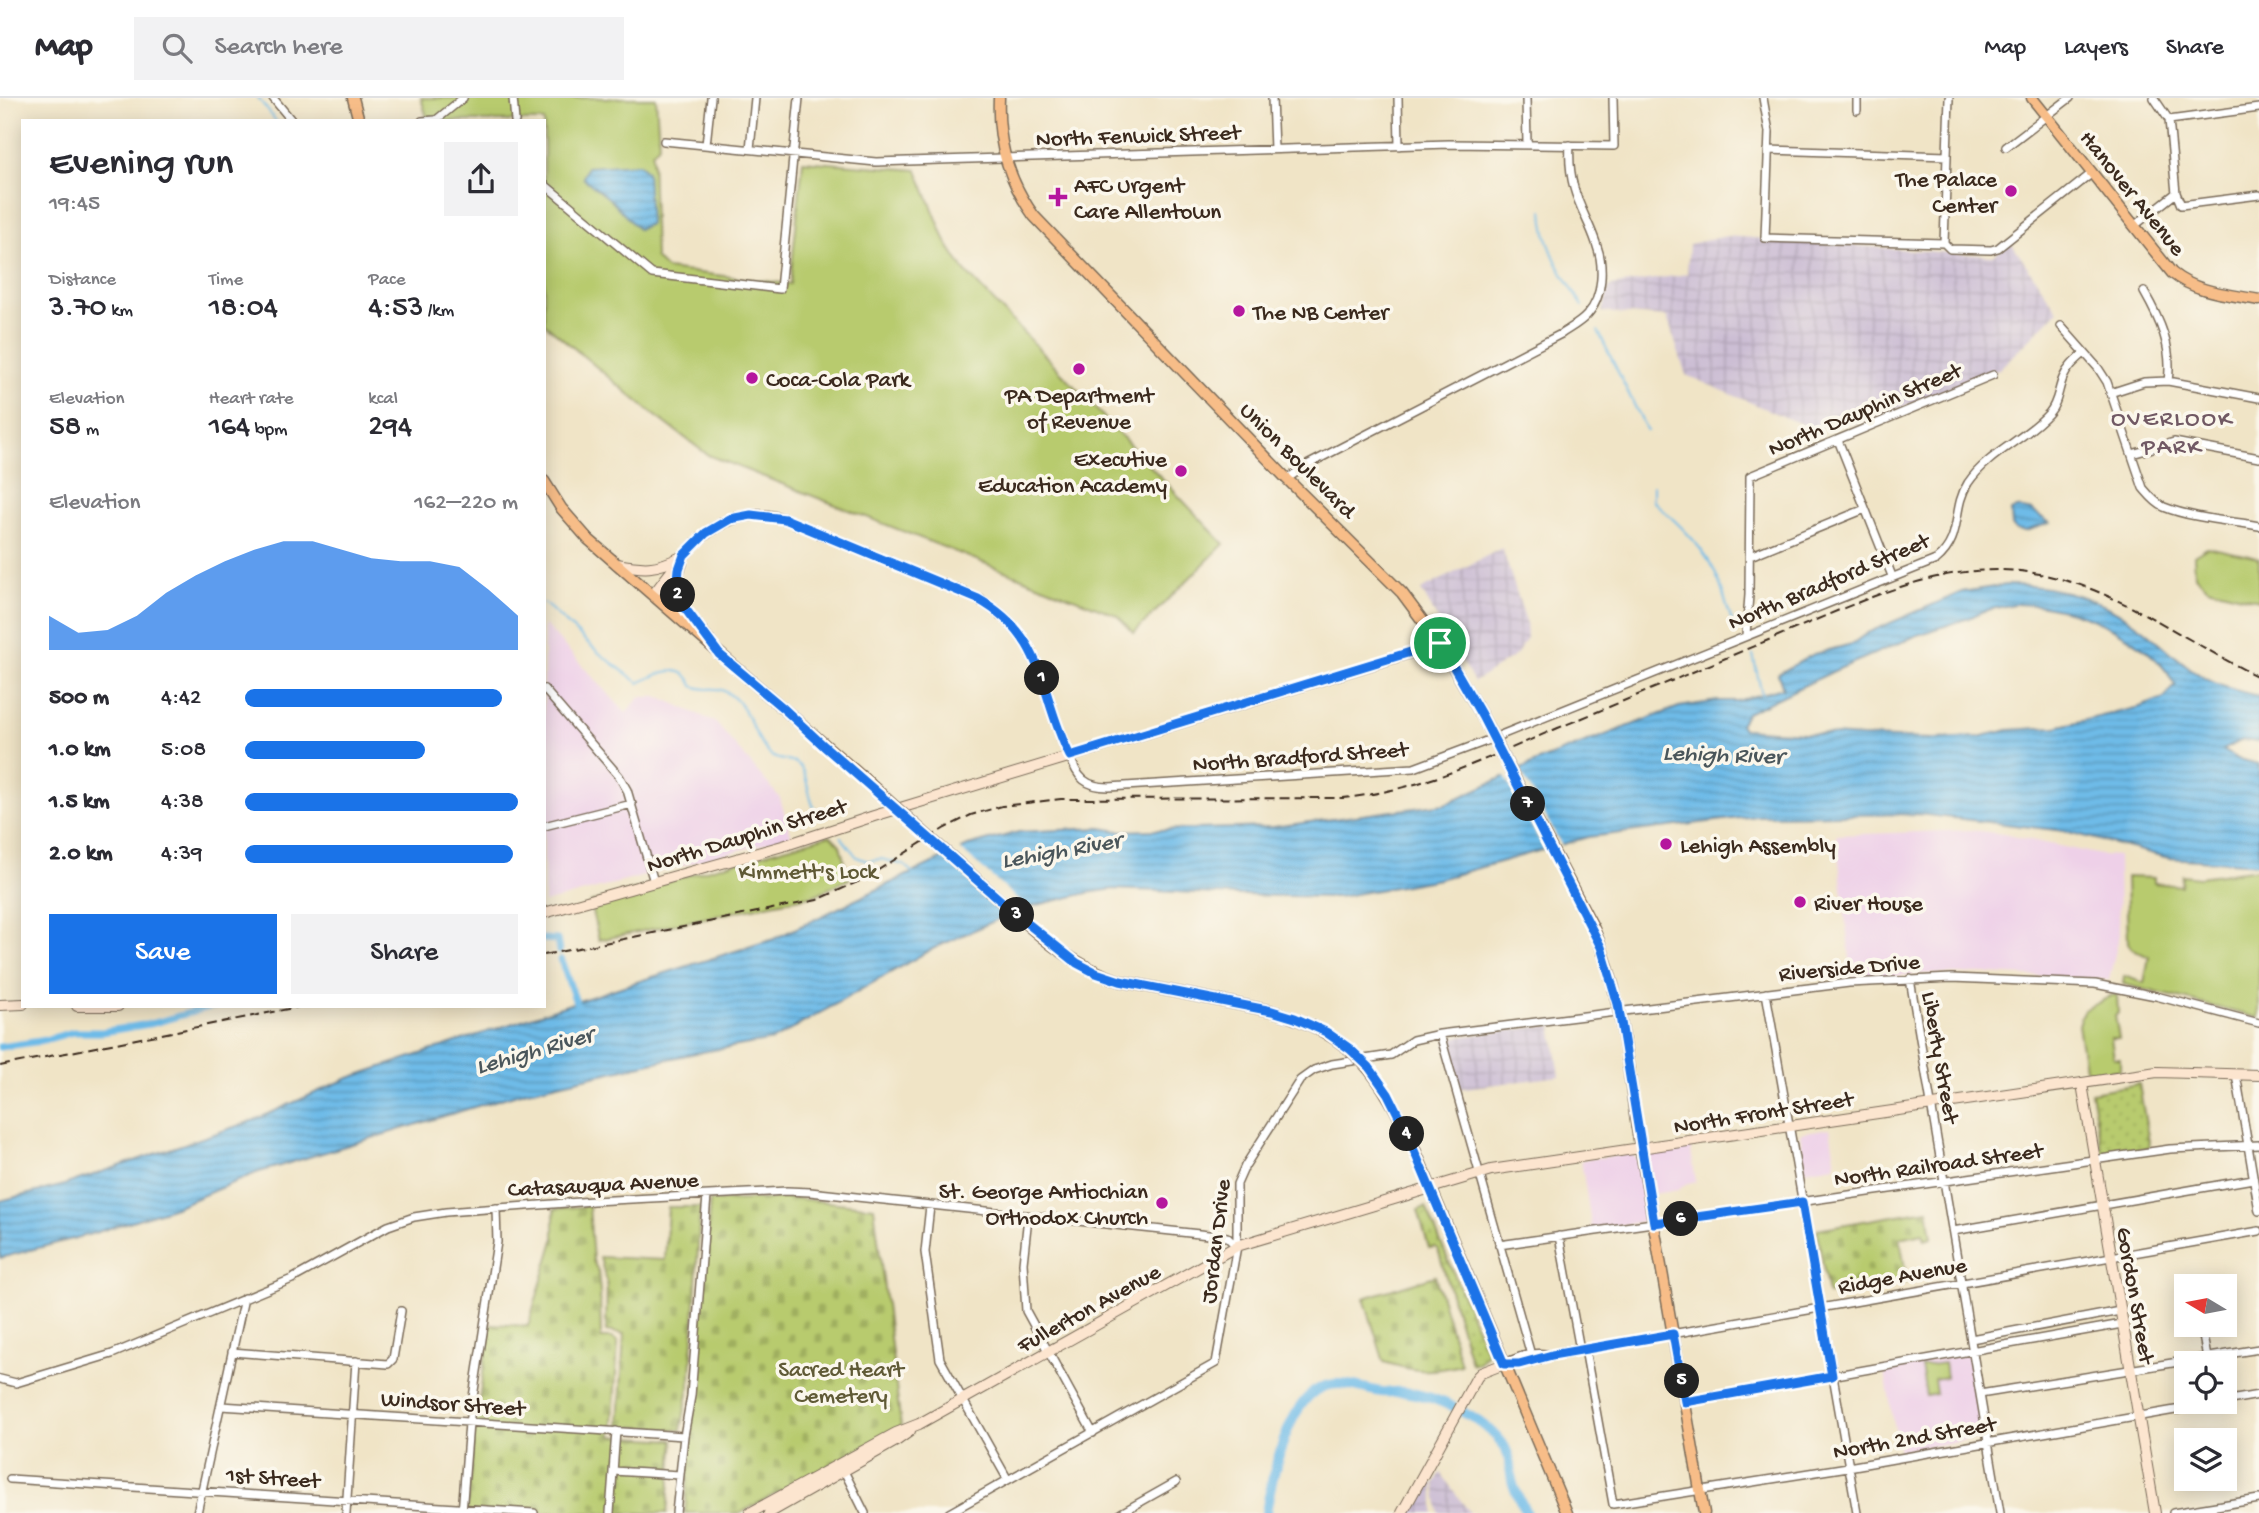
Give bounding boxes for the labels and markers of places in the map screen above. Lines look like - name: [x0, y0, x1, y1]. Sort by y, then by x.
- place label: The Palace Center: [1893, 168, 1999, 221]
- place label: AFC Urgent Care Allentown: [1074, 174, 1221, 227]
- marker: The Palace Center: [2003, 183, 2019, 199]
- marker: AFC Urgent Care Allentown: [1048, 187, 1068, 207]
- place label: The NB Center: [1251, 301, 1390, 328]
- marker: The NB Center: [1231, 303, 1247, 319]
- marker: PA Department of Revenue: [1071, 361, 1087, 377]
- place label: Coca-Cola Park: [766, 368, 912, 395]
- marker: Coca-Cola Park: [744, 370, 760, 386]
- place label: PA Department of Revenue: [1004, 384, 1155, 437]
- place label: Executive Education Academy: [978, 448, 1168, 501]
- marker: Executive Education Academy: [1173, 463, 1189, 479]
- pin: 2: [660, 578, 696, 612]
- pin: [1410, 613, 1470, 673]
- pin: 1: [1024, 660, 1060, 696]
- pin: 7: [1510, 786, 1546, 822]
- place label: Lehigh Assembly: [1680, 834, 1836, 861]
- marker: Lehigh Assembly: [1658, 836, 1674, 852]
- place label: River House: [1814, 892, 1924, 919]
- marker: River House: [1792, 894, 1808, 910]
- pin: 3: [1000, 898, 1034, 932]
- pin: 4: [1390, 1116, 1424, 1152]
- place label: St. George Antiochian Orthodox Church: [939, 1180, 1148, 1233]
- marker: St. George Antiochian Orthodox Church: [1154, 1195, 1170, 1211]
- pin: 6: [1664, 1202, 1698, 1236]
- pin: 5: [1664, 1364, 1700, 1398]

